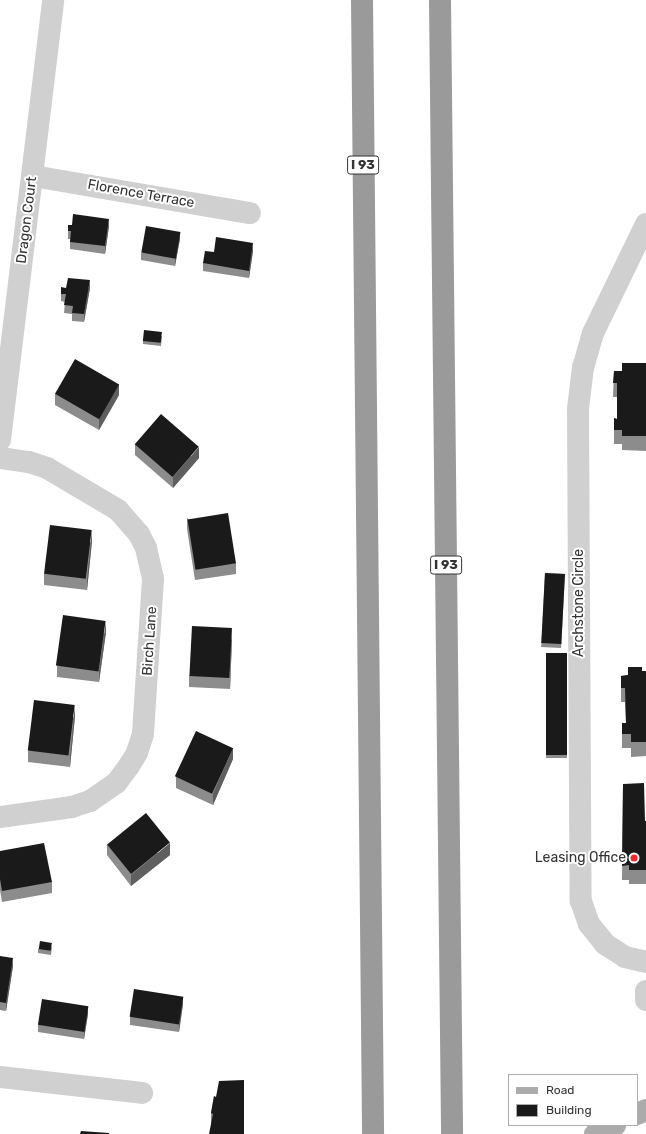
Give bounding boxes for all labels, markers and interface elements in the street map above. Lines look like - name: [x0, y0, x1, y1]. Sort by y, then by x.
- road number: I 93: [347, 154, 379, 176]
- street label: Dragon Court: [13, 176, 41, 264]
- street label: Florence Terrace: [86, 176, 196, 212]
- street label: Archstone Circle: [571, 549, 587, 657]
- road number: I 93: [430, 554, 462, 576]
- street label: Birch Lane: [139, 606, 161, 676]
- place label: Leasing Office: [535, 850, 626, 866]
- marker: Leasing Office: [629, 853, 639, 863]
- legend: [508, 1074, 638, 1126]
- text: Road: [546, 1083, 574, 1097]
- text: Building: [546, 1103, 592, 1117]

